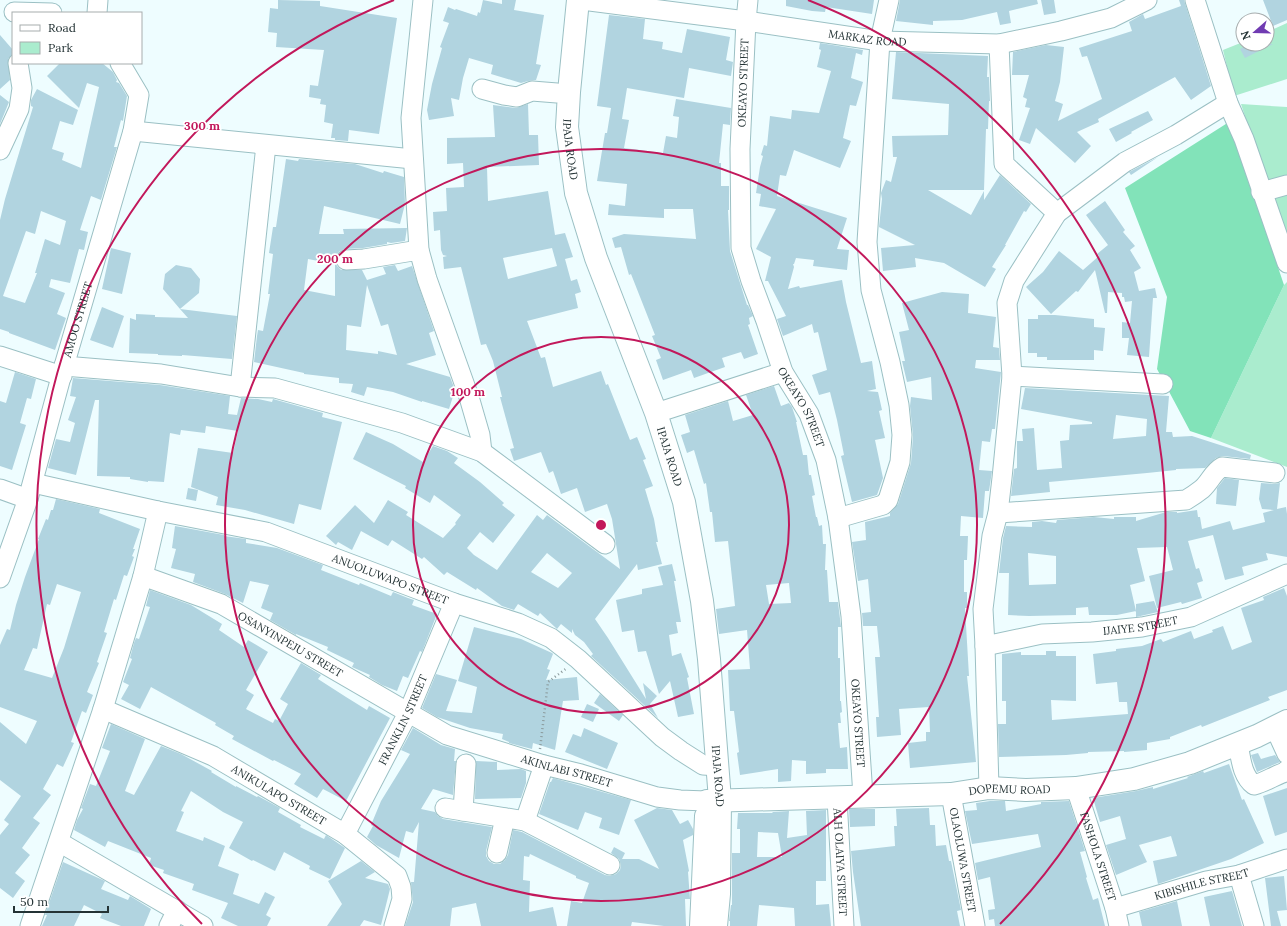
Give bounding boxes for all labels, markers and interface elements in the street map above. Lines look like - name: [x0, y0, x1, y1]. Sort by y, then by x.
- legend: [12, 12, 142, 64]
- north arrow: [1235, 12, 1275, 52]
- text: Road: [48, 20, 76, 35]
- street label: MARKAZ ROAD: [827, 26, 907, 49]
- text: N: [1237, 29, 1254, 42]
- street label: OKEAYO STREET: [734, 38, 752, 128]
- text: Park: [48, 40, 74, 55]
- text: 300 m: [184, 118, 220, 133]
- street label: IPAJA ROAD: [560, 118, 581, 181]
- text: 200 m: [317, 251, 353, 266]
- street label: AMOO STREET: [60, 280, 95, 360]
- street label: OKEAYO STREET: [775, 365, 828, 449]
- text: 100 m: [451, 384, 485, 399]
- street label: IPAJA ROAD: [654, 425, 686, 488]
- centre of rings: [594, 518, 608, 532]
- street label: ANUOLUWAPO STREET: [329, 550, 450, 607]
- street label: OSANYINPEJU STREET: [235, 608, 345, 680]
- street label: IJAIYE STREET: [1102, 613, 1179, 638]
- street label: FRANKLIN STREET: [375, 673, 430, 767]
- street label: OKEAYO STREET: [848, 678, 868, 768]
- street label: IPAJA ROAD: [709, 745, 727, 807]
- street label: AKINLABI STREET: [518, 751, 614, 790]
- street label: ANIKULAPO STREET: [228, 761, 329, 828]
- street label: DOPEMU ROAD: [967, 781, 1051, 798]
- street label: OLAOLUWA STREET: [947, 806, 979, 914]
- street label: ALH OLAIYA STREET: [831, 807, 850, 916]
- street label: FASHOLA STREET: [1077, 810, 1119, 903]
- street label: KIBISHILE STREET: [1153, 865, 1251, 903]
- scale bar: [14, 888, 108, 914]
- text: 50 m: [20, 894, 48, 909]

